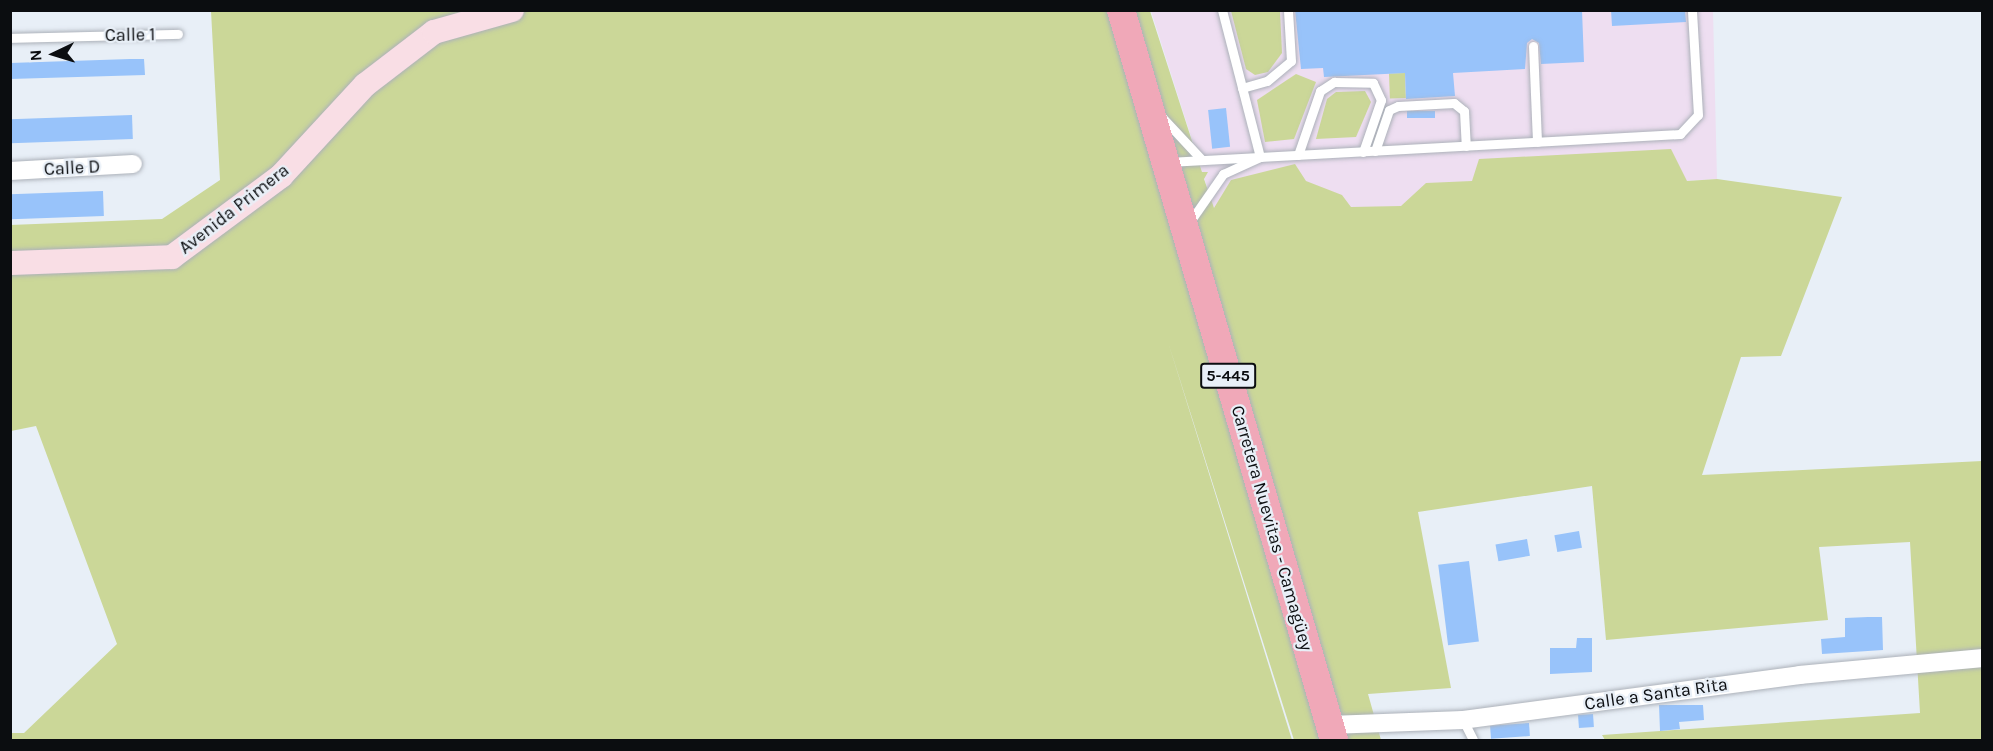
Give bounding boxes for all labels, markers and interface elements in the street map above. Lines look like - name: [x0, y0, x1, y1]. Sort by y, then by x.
- north arrow: [24, 24, 84, 84]
- street label: Calle 1: [105, 24, 155, 46]
- text: N: [26, 49, 45, 62]
- street label: Calle D: [43, 156, 101, 180]
- street label: Avenida Primera: [175, 159, 293, 259]
- road number: 5-445: [1200, 363, 1256, 389]
- street label: Carretera Nuevitas - Camagüey: [1227, 403, 1317, 653]
- street label: Calle a Santa Rita: [1583, 673, 1729, 715]

